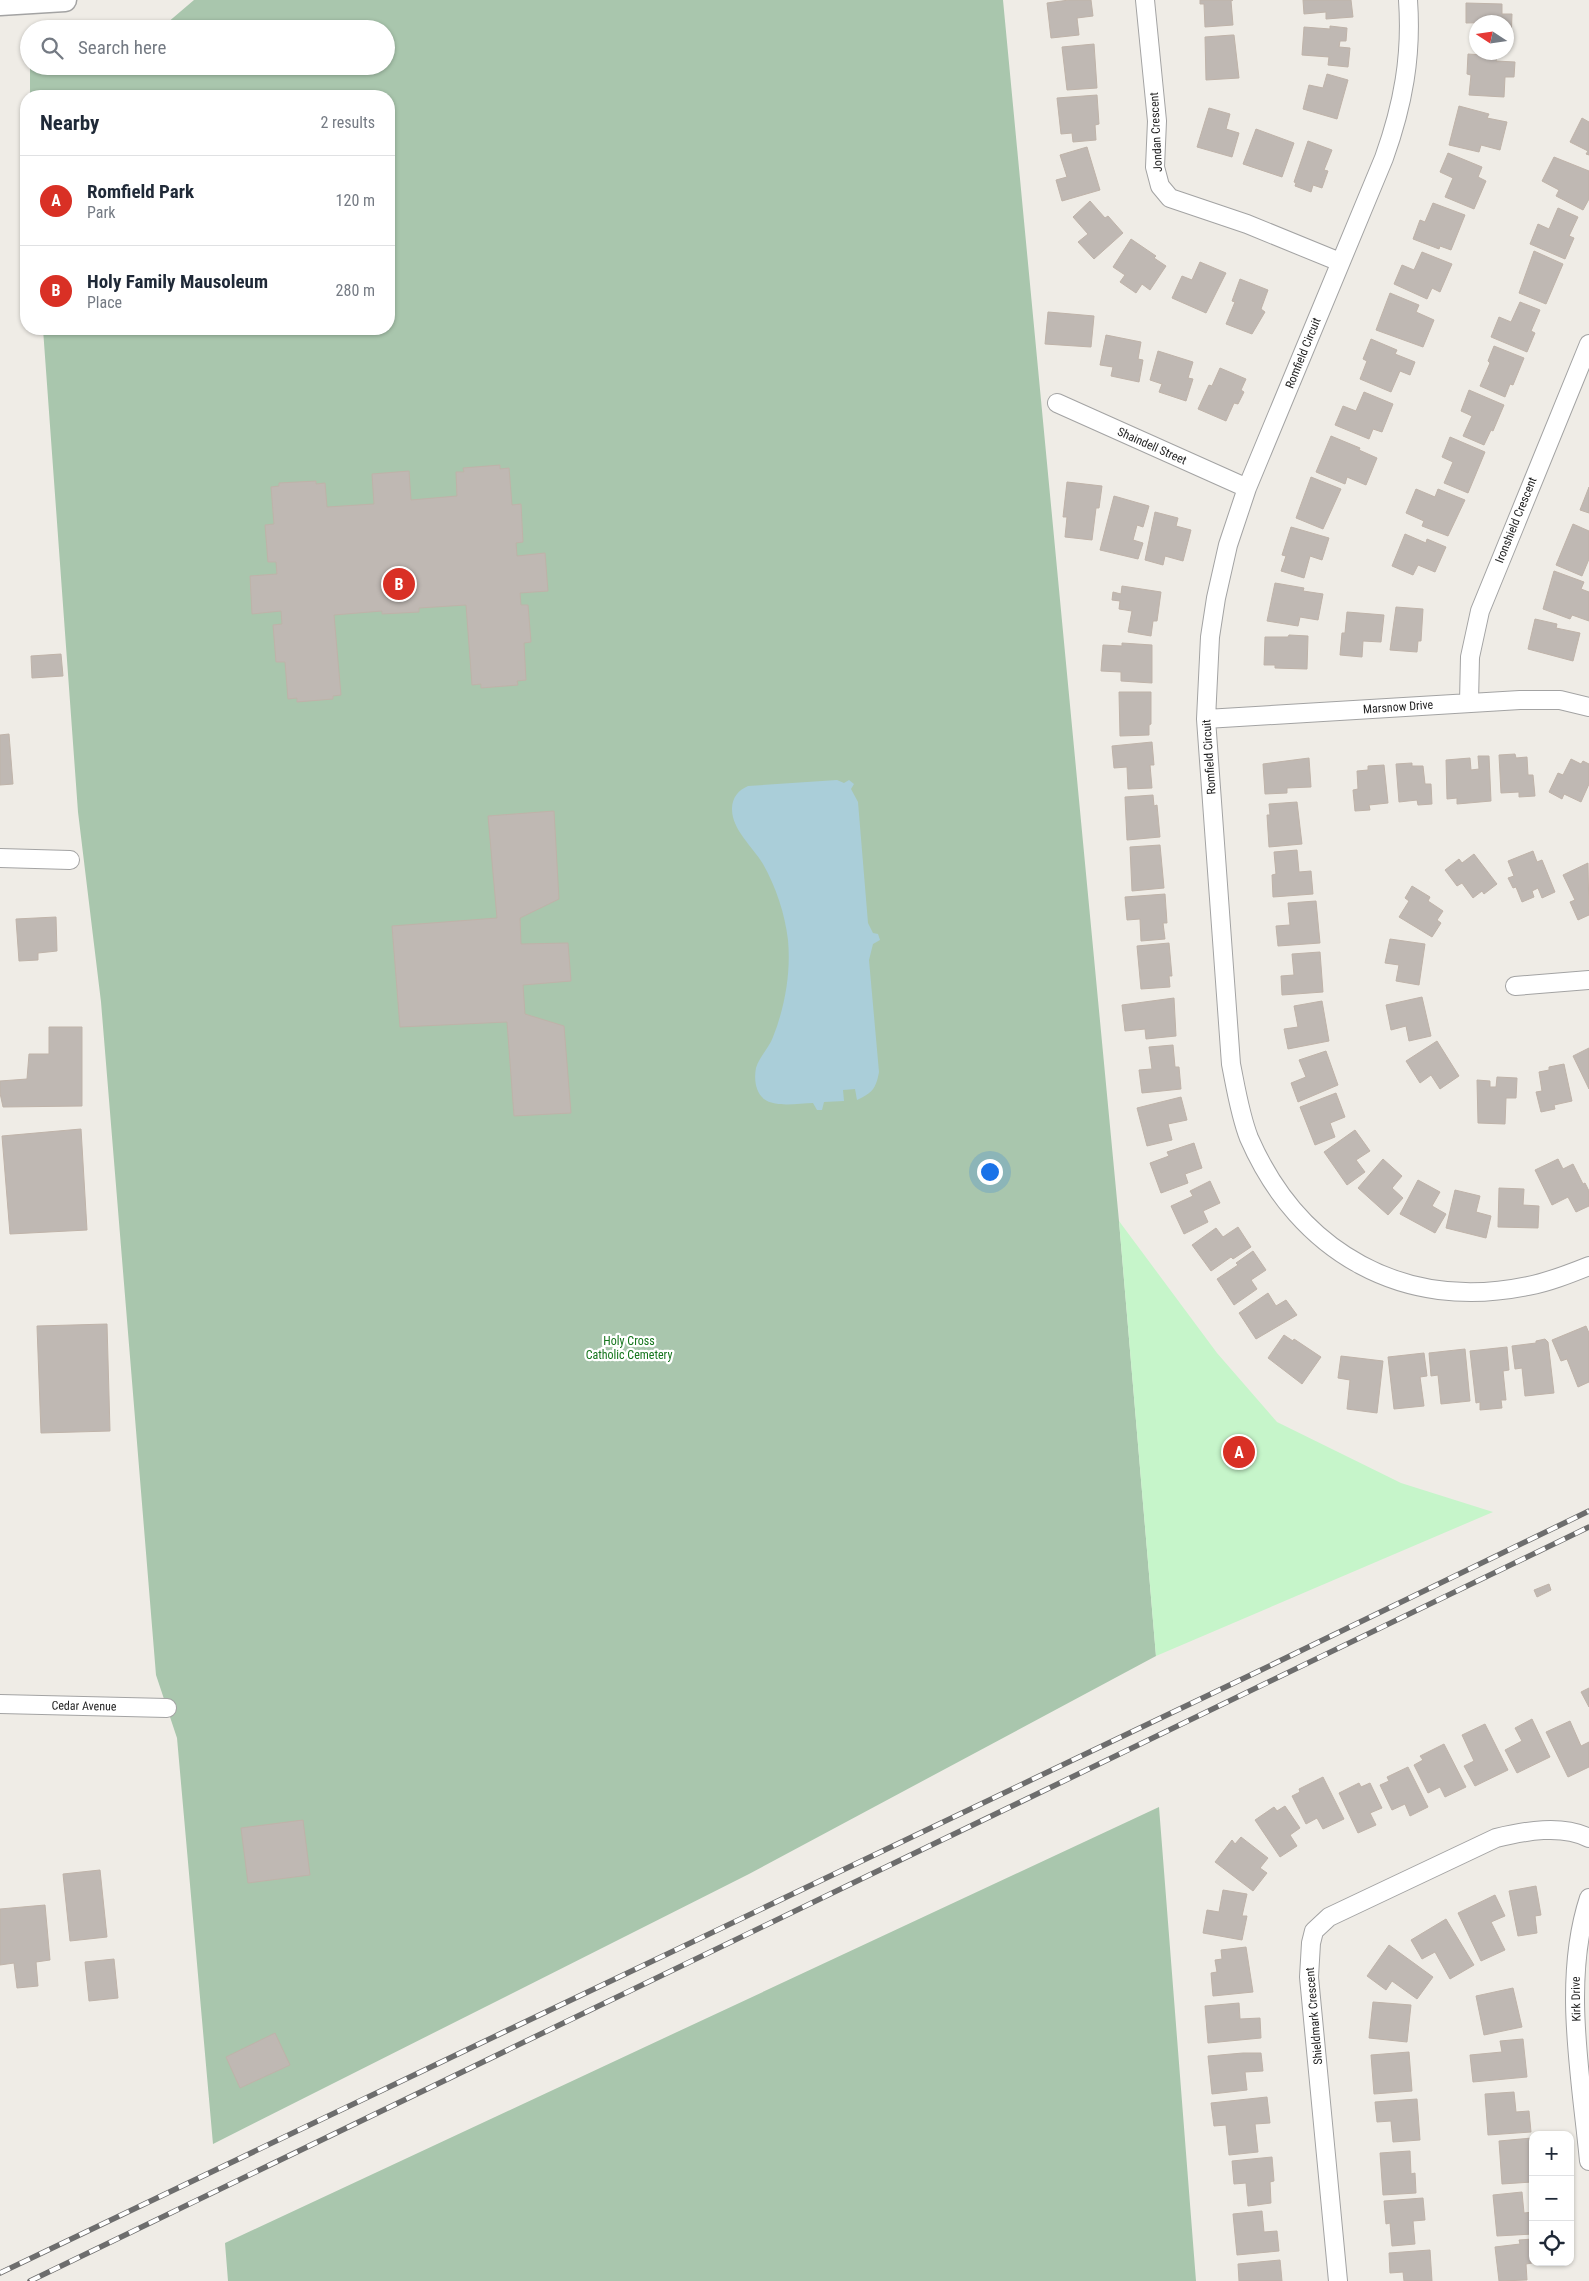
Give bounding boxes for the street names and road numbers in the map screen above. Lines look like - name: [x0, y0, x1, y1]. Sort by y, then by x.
- street label: Jondan Crescent: [1147, 91, 1165, 172]
- street label: Romfield Circuit: [1282, 315, 1324, 390]
- street label: Shaindell Street: [1115, 424, 1189, 468]
- street label: Ironshield Crescent: [1492, 475, 1540, 565]
- street label: Marsnow Drive: [1362, 698, 1434, 716]
- street label: Romfield Circuit: [1199, 719, 1219, 795]
- street label: Cedar Avenue: [51, 1698, 117, 1714]
- street label: Shieldmark Crescent: [1303, 1966, 1325, 2065]
- street label: Kirk Drive: [1569, 1976, 1583, 2022]

